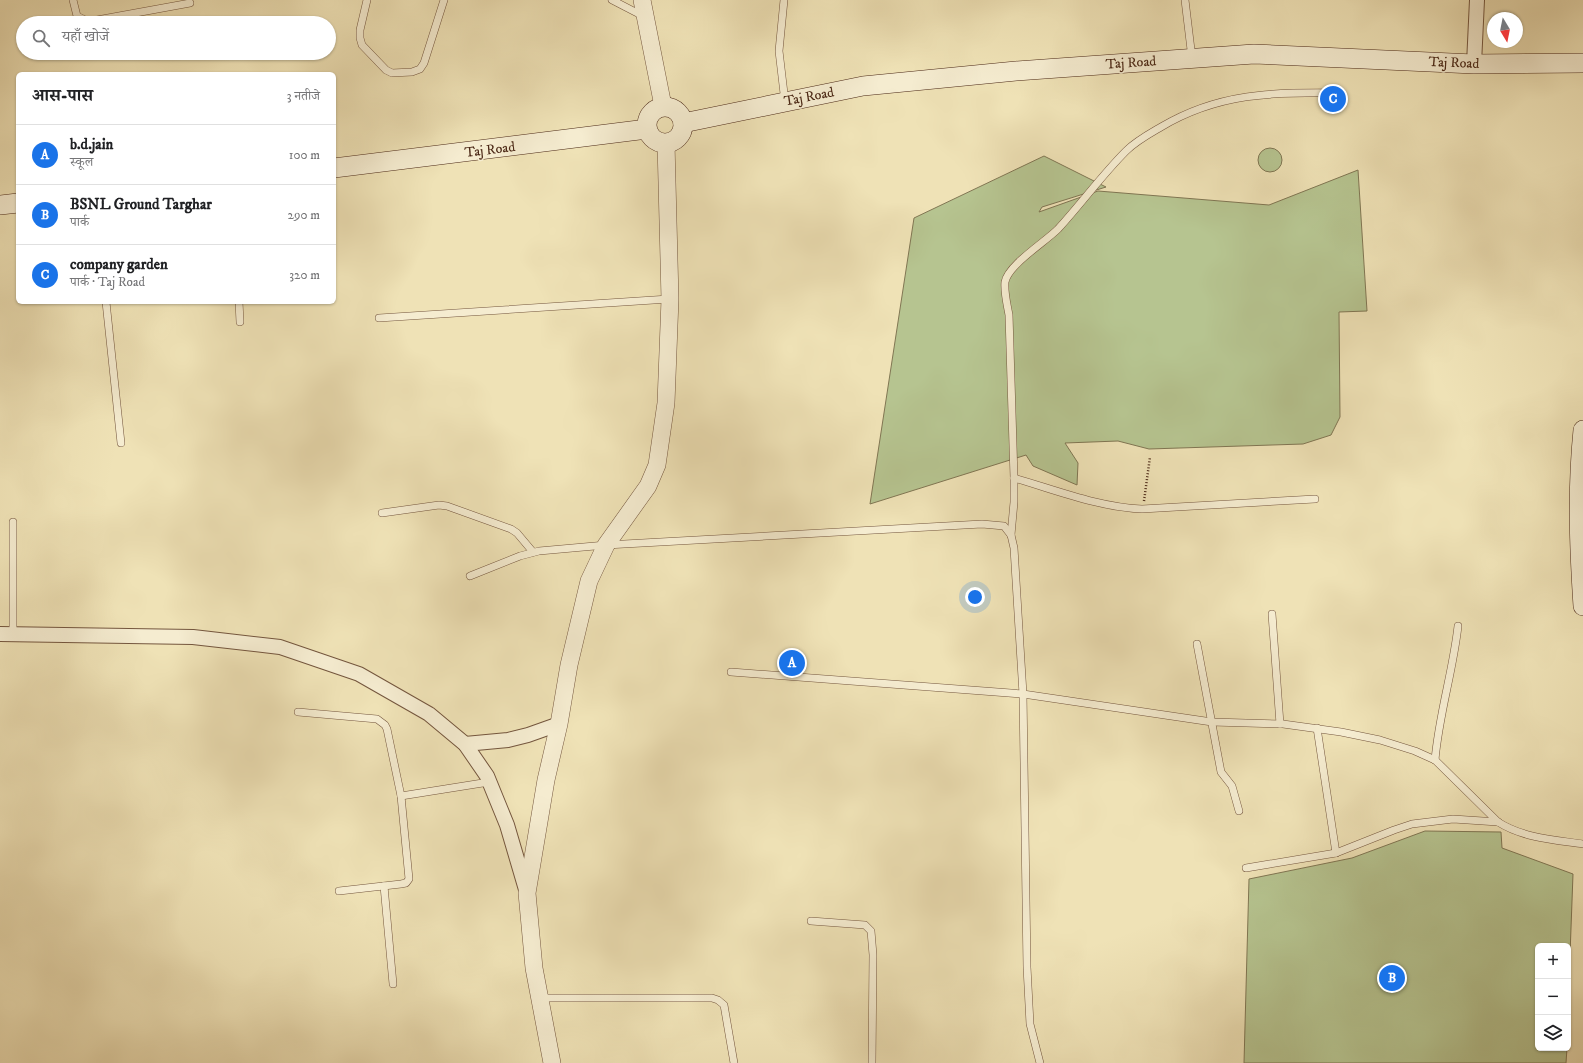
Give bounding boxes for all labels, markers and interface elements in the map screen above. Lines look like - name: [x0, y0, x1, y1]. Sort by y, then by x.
- north arrow: [1487, 12, 1523, 48]
- search box: [16, 16, 336, 60]
- icon: search: [30, 27, 52, 49]
- text: यहाँ खोजें: [62, 27, 109, 46]
- street label: Taj Road: [1105, 52, 1157, 74]
- street label: Taj Road: [1428, 53, 1480, 73]
- street label: Taj Road: [782, 83, 836, 111]
- pin: C: [1320, 84, 1346, 114]
- text: आस-पास: [32, 85, 93, 107]
- text: 3 नतीजे: [287, 88, 320, 104]
- text: b.d.jain: [70, 135, 113, 154]
- street label: Taj Road: [464, 138, 516, 162]
- text: A: [41, 147, 49, 163]
- text: 100 m: [289, 147, 320, 163]
- text: स्कूल: [70, 154, 93, 170]
- text: BSNL Ground Targhar: [70, 195, 212, 214]
- text: B: [41, 207, 49, 223]
- text: 290 m: [288, 207, 320, 223]
- text: पार्क: [70, 214, 89, 230]
- text: company garden: [70, 255, 168, 274]
- text: C: [41, 267, 49, 283]
- text: 320 m: [289, 267, 320, 283]
- text: पार्क · Taj Road: [70, 274, 145, 290]
- your location: [965, 587, 985, 607]
- pin: A: [779, 648, 805, 678]
- map controls: [1535, 943, 1571, 1051]
- button: +: [1535, 943, 1571, 979]
- pin: B: [1379, 963, 1405, 993]
- button: −: [1535, 979, 1571, 1015]
- button: layers: [1535, 1015, 1571, 1051]

